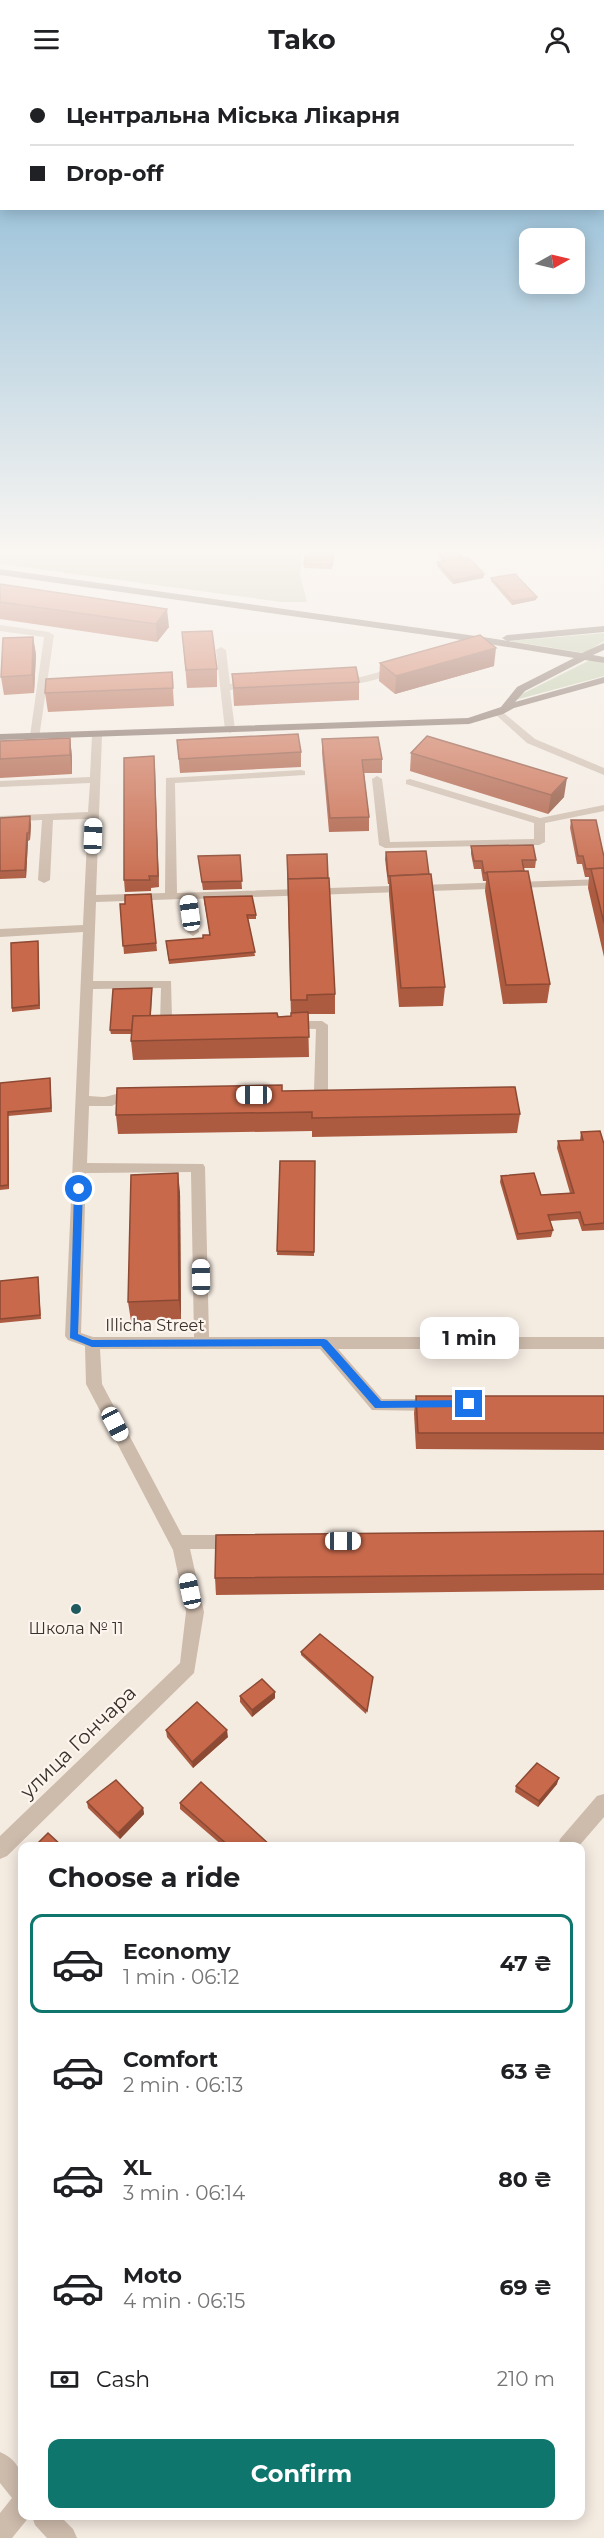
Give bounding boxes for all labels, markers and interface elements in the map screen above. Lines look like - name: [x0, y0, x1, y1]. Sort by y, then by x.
- icon: menu: [30, 23, 63, 56]
- text: Tako: [268, 23, 336, 56]
- icon: person: [541, 23, 574, 56]
- text: Центральна Міська Лікарня: [66, 102, 400, 129]
- text: Drop-off: [66, 160, 164, 187]
- north arrow: [519, 228, 585, 294]
- map controls: [519, 228, 585, 294]
- car: [83, 818, 103, 854]
- car: [179, 894, 201, 932]
- car: [236, 1086, 272, 1104]
- route start: [65, 1175, 92, 1202]
- car: [192, 1259, 210, 1295]
- street label: Illicha Street: [105, 1316, 205, 1335]
- callout: 1 min: [420, 1317, 518, 1359]
- text: 1 min: [442, 1326, 497, 1350]
- route end: [455, 1390, 482, 1417]
- car: [99, 1404, 131, 1444]
- car: [325, 1532, 361, 1550]
- car: [177, 1572, 203, 1610]
- marker: Школа № 11: [69, 1602, 83, 1616]
- place label: Школа № 11: [28, 1619, 124, 1638]
- street label: улица Гончара: [14, 1681, 141, 1804]
- text: Choose a ride: [48, 1861, 240, 1894]
- icon: car: [51, 1937, 105, 1991]
- text: Economy: [123, 1938, 231, 1965]
- text: 47 ₴: [500, 1950, 552, 1977]
- text: 1 min · 06:12: [123, 1965, 239, 1989]
- icon: car: [51, 2045, 105, 2099]
- text: Comfort: [123, 2046, 218, 2073]
- text: 63 ₴: [501, 2058, 552, 2085]
- text: 2 min · 06:13: [123, 2073, 243, 2097]
- icon: car: [51, 2153, 105, 2207]
- text: XL: [123, 2154, 152, 2181]
- text: 80 ₴: [498, 2166, 552, 2193]
- text: 3 min · 06:14: [123, 2181, 245, 2205]
- icon: car: [51, 2261, 105, 2315]
- text: Moto: [123, 2262, 182, 2289]
- text: 69 ₴: [500, 2274, 552, 2301]
- text: 4 min · 06:15: [123, 2289, 245, 2313]
- icon: cash: [48, 2363, 81, 2396]
- text: Cash: [96, 2366, 150, 2393]
- text: 210 m: [497, 2367, 555, 2391]
- button: Confirm: [48, 2439, 555, 2508]

